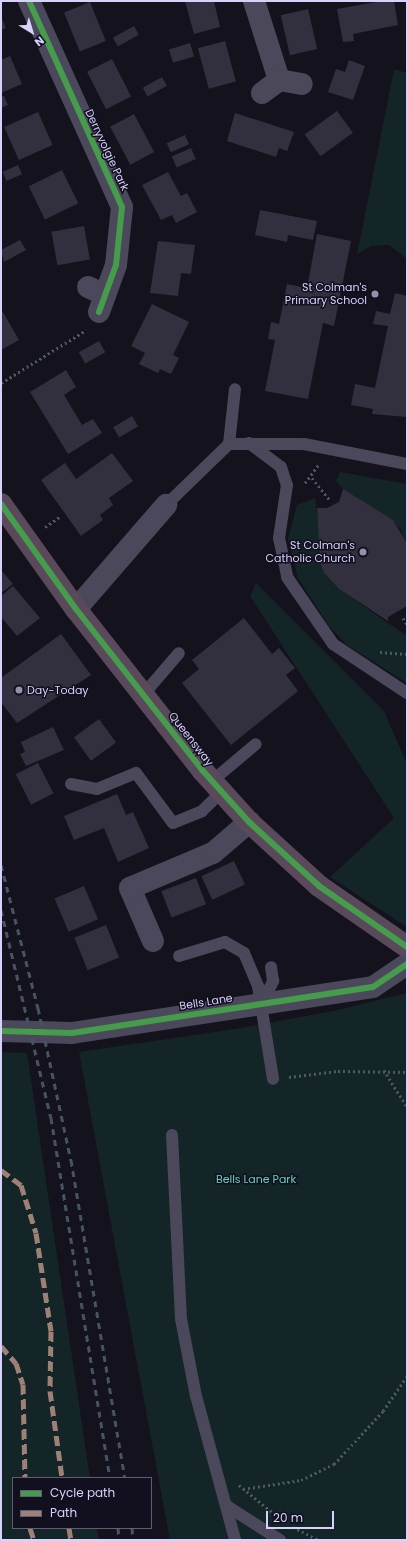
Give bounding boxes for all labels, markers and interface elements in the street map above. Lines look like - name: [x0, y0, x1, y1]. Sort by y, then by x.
- north arrow: [12, 12, 52, 52]
- text: N: [31, 33, 48, 50]
- street label: Derryvolgie Park: [82, 107, 132, 193]
- place label: St Colman's Primary School: [285, 281, 367, 307]
- marker: St Colman's Primary School: [370, 289, 380, 299]
- place label: St Colman's Catholic Church: [266, 539, 355, 565]
- marker: St Colman's Catholic Church: [358, 547, 368, 557]
- place label: Day-Today: [27, 683, 89, 697]
- marker: Day-Today: [14, 685, 24, 695]
- street label: Queensway: [166, 709, 216, 769]
- street label: Bells Lane: [178, 991, 234, 1013]
- park label: Bells Lane Park: [216, 1172, 296, 1186]
- legend: [12, 1477, 152, 1529]
- text: Cycle path: [50, 1484, 115, 1501]
- scale bar: [268, 1503, 336, 1529]
- text: Path: [50, 1504, 77, 1521]
- text: 20 m: [273, 1509, 303, 1526]

